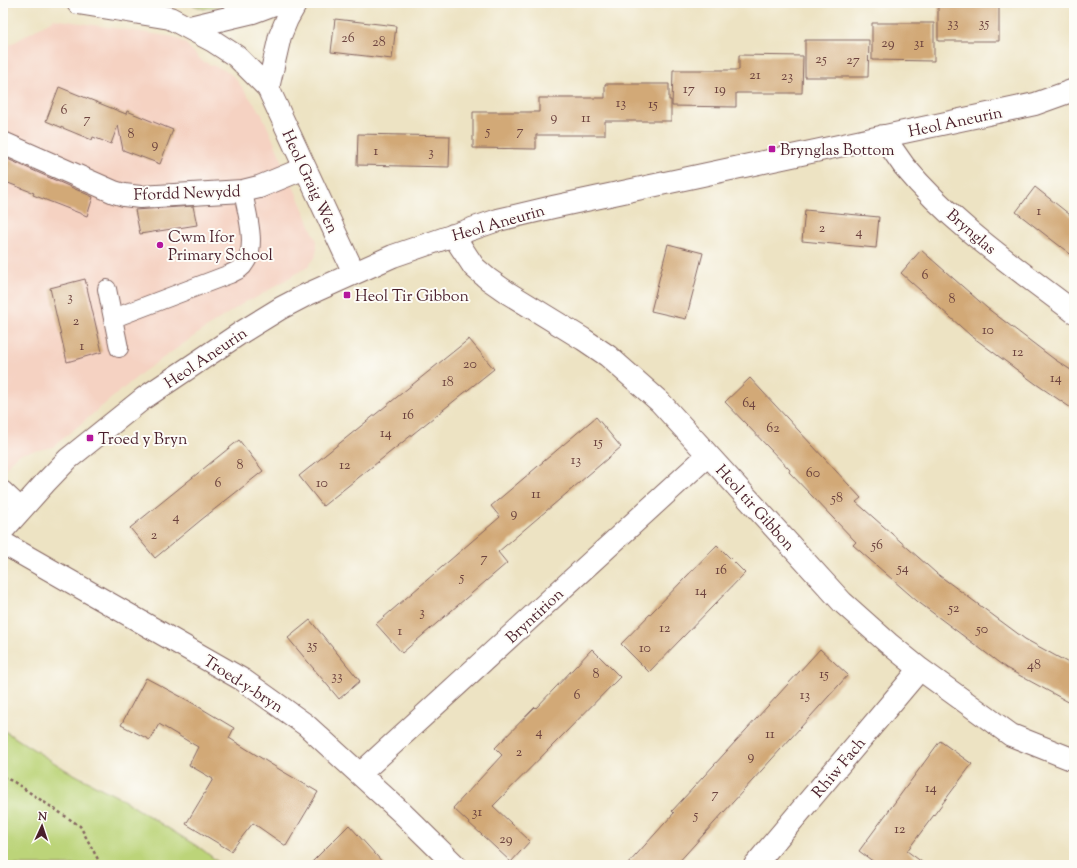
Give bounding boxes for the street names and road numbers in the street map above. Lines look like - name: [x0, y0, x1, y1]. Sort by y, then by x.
- street label: Heol Aneurin: [906, 102, 1005, 145]
- street label: Heol Graig Wen: [275, 126, 343, 238]
- street label: Ffordd Newydd: [133, 181, 241, 208]
- street label: Heol Aneurin: [450, 200, 548, 249]
- street label: Brynglas: [940, 205, 1000, 261]
- street label: Heol Aneurin: [160, 323, 253, 395]
- street label: Heol tir Gibbon: [709, 460, 800, 557]
- street label: Bryntirion: [502, 584, 570, 650]
- street label: Troed-y-bryn: [198, 651, 288, 720]
- street label: Rhiw Fach: [808, 733, 873, 804]

